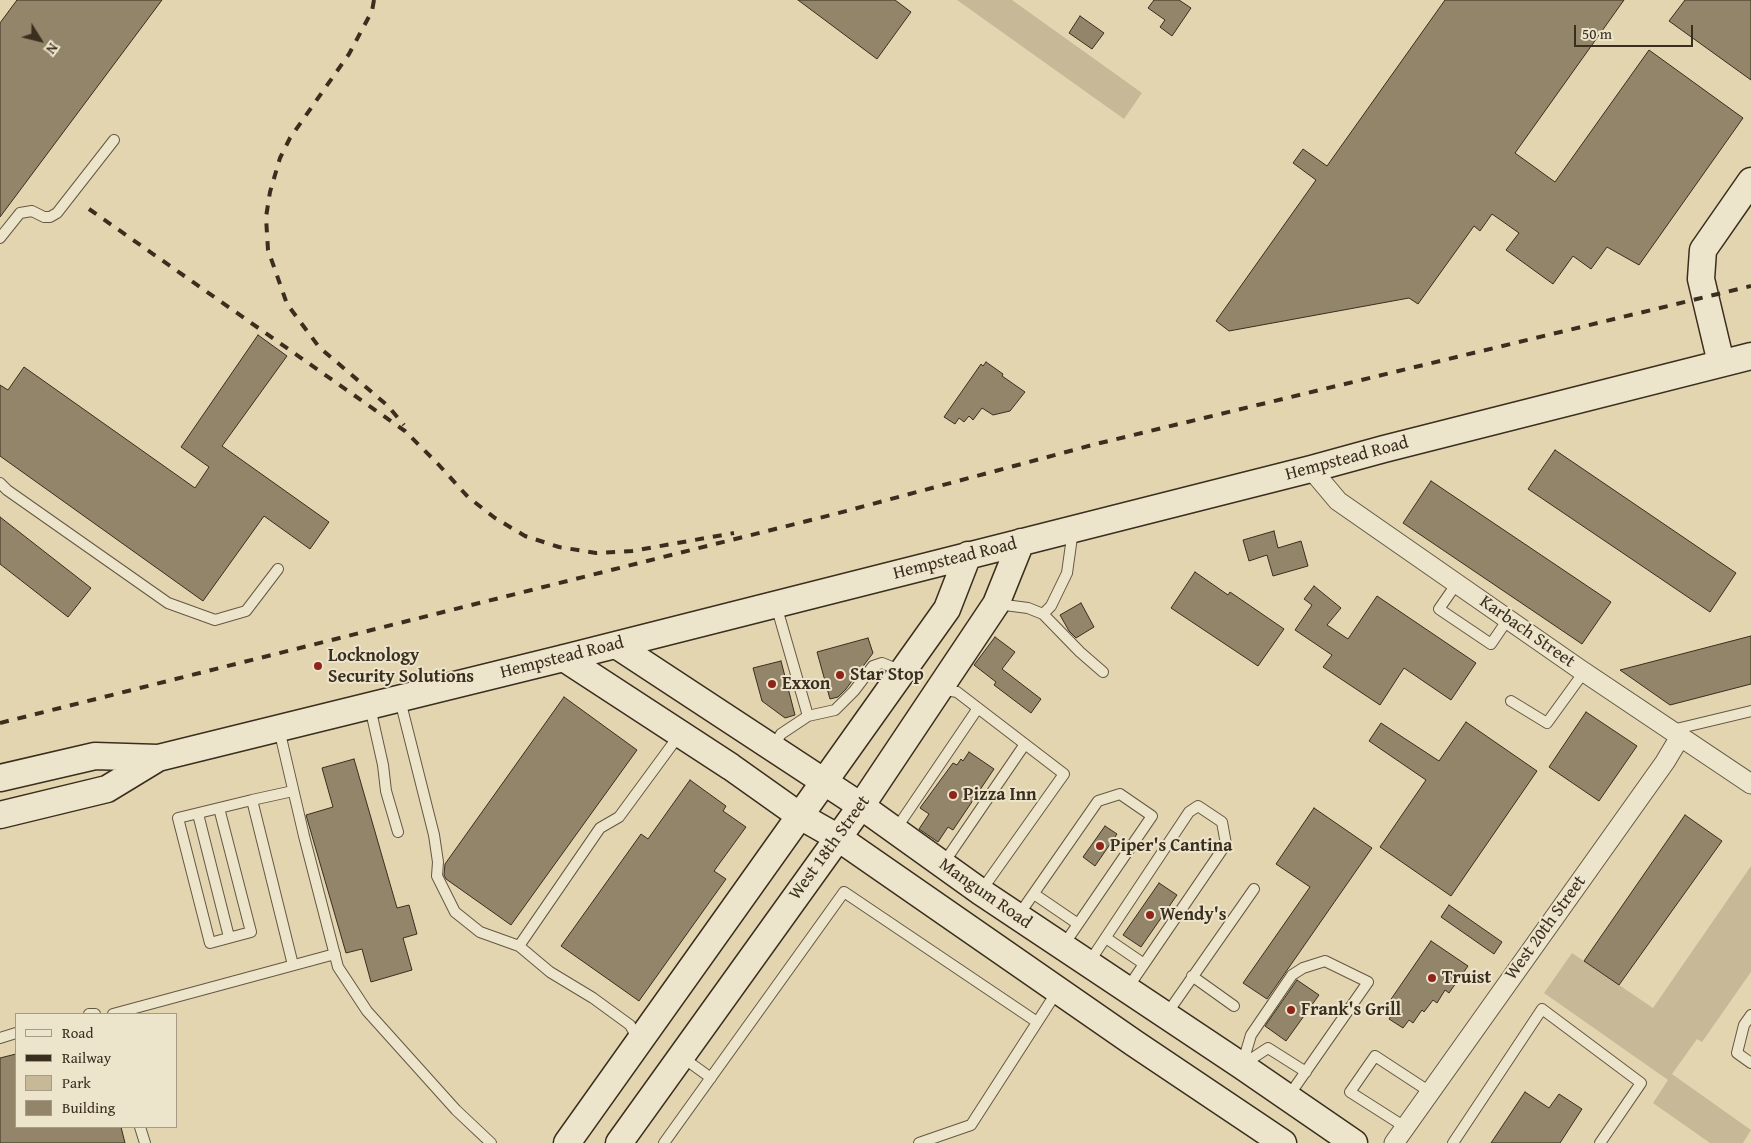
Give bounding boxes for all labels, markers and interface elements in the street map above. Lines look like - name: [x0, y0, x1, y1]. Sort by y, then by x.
- north arrow: [15, 15, 65, 65]
- scale bar: [1576, 15, 1695, 47]
- text: 50 m: [1582, 23, 1612, 44]
- text: N: [41, 39, 63, 58]
- street label: Hempstead Road: [1283, 432, 1411, 486]
- street label: Hempstead Road: [891, 533, 1019, 585]
- street label: Karbach Street: [1475, 591, 1579, 673]
- street label: Hempstead Road: [498, 632, 626, 684]
- place label: Locknology Security Solutions: [328, 645, 474, 688]
- marker: Locknology Security Solutions: [312, 660, 324, 672]
- place label: Star Stop: [850, 664, 924, 686]
- marker: Star Stop: [834, 669, 846, 681]
- place label: Exxon: [782, 673, 830, 695]
- marker: Exxon: [766, 678, 778, 690]
- place label: Pizza Inn: [963, 784, 1037, 806]
- marker: Pizza Inn: [947, 789, 959, 801]
- street label: West 18th Street: [785, 792, 875, 904]
- place label: Piper's Cantina: [1110, 835, 1232, 857]
- marker: Piper's Cantina: [1094, 840, 1106, 852]
- street label: Mangum Road: [934, 854, 1036, 934]
- street label: West 20th Street: [1501, 872, 1591, 984]
- place label: Wendy's: [1160, 904, 1226, 926]
- marker: Wendy's: [1144, 909, 1156, 921]
- place label: Truist: [1442, 967, 1491, 989]
- marker: Truist: [1426, 972, 1438, 984]
- place label: Frank's Grill: [1301, 999, 1401, 1021]
- marker: Frank's Grill: [1285, 1004, 1297, 1016]
- legend: [15, 1013, 178, 1128]
- text: Road: [62, 1022, 93, 1043]
- text: Railway: [62, 1047, 111, 1068]
- text: Park: [62, 1072, 91, 1093]
- text: Building: [62, 1097, 115, 1118]

